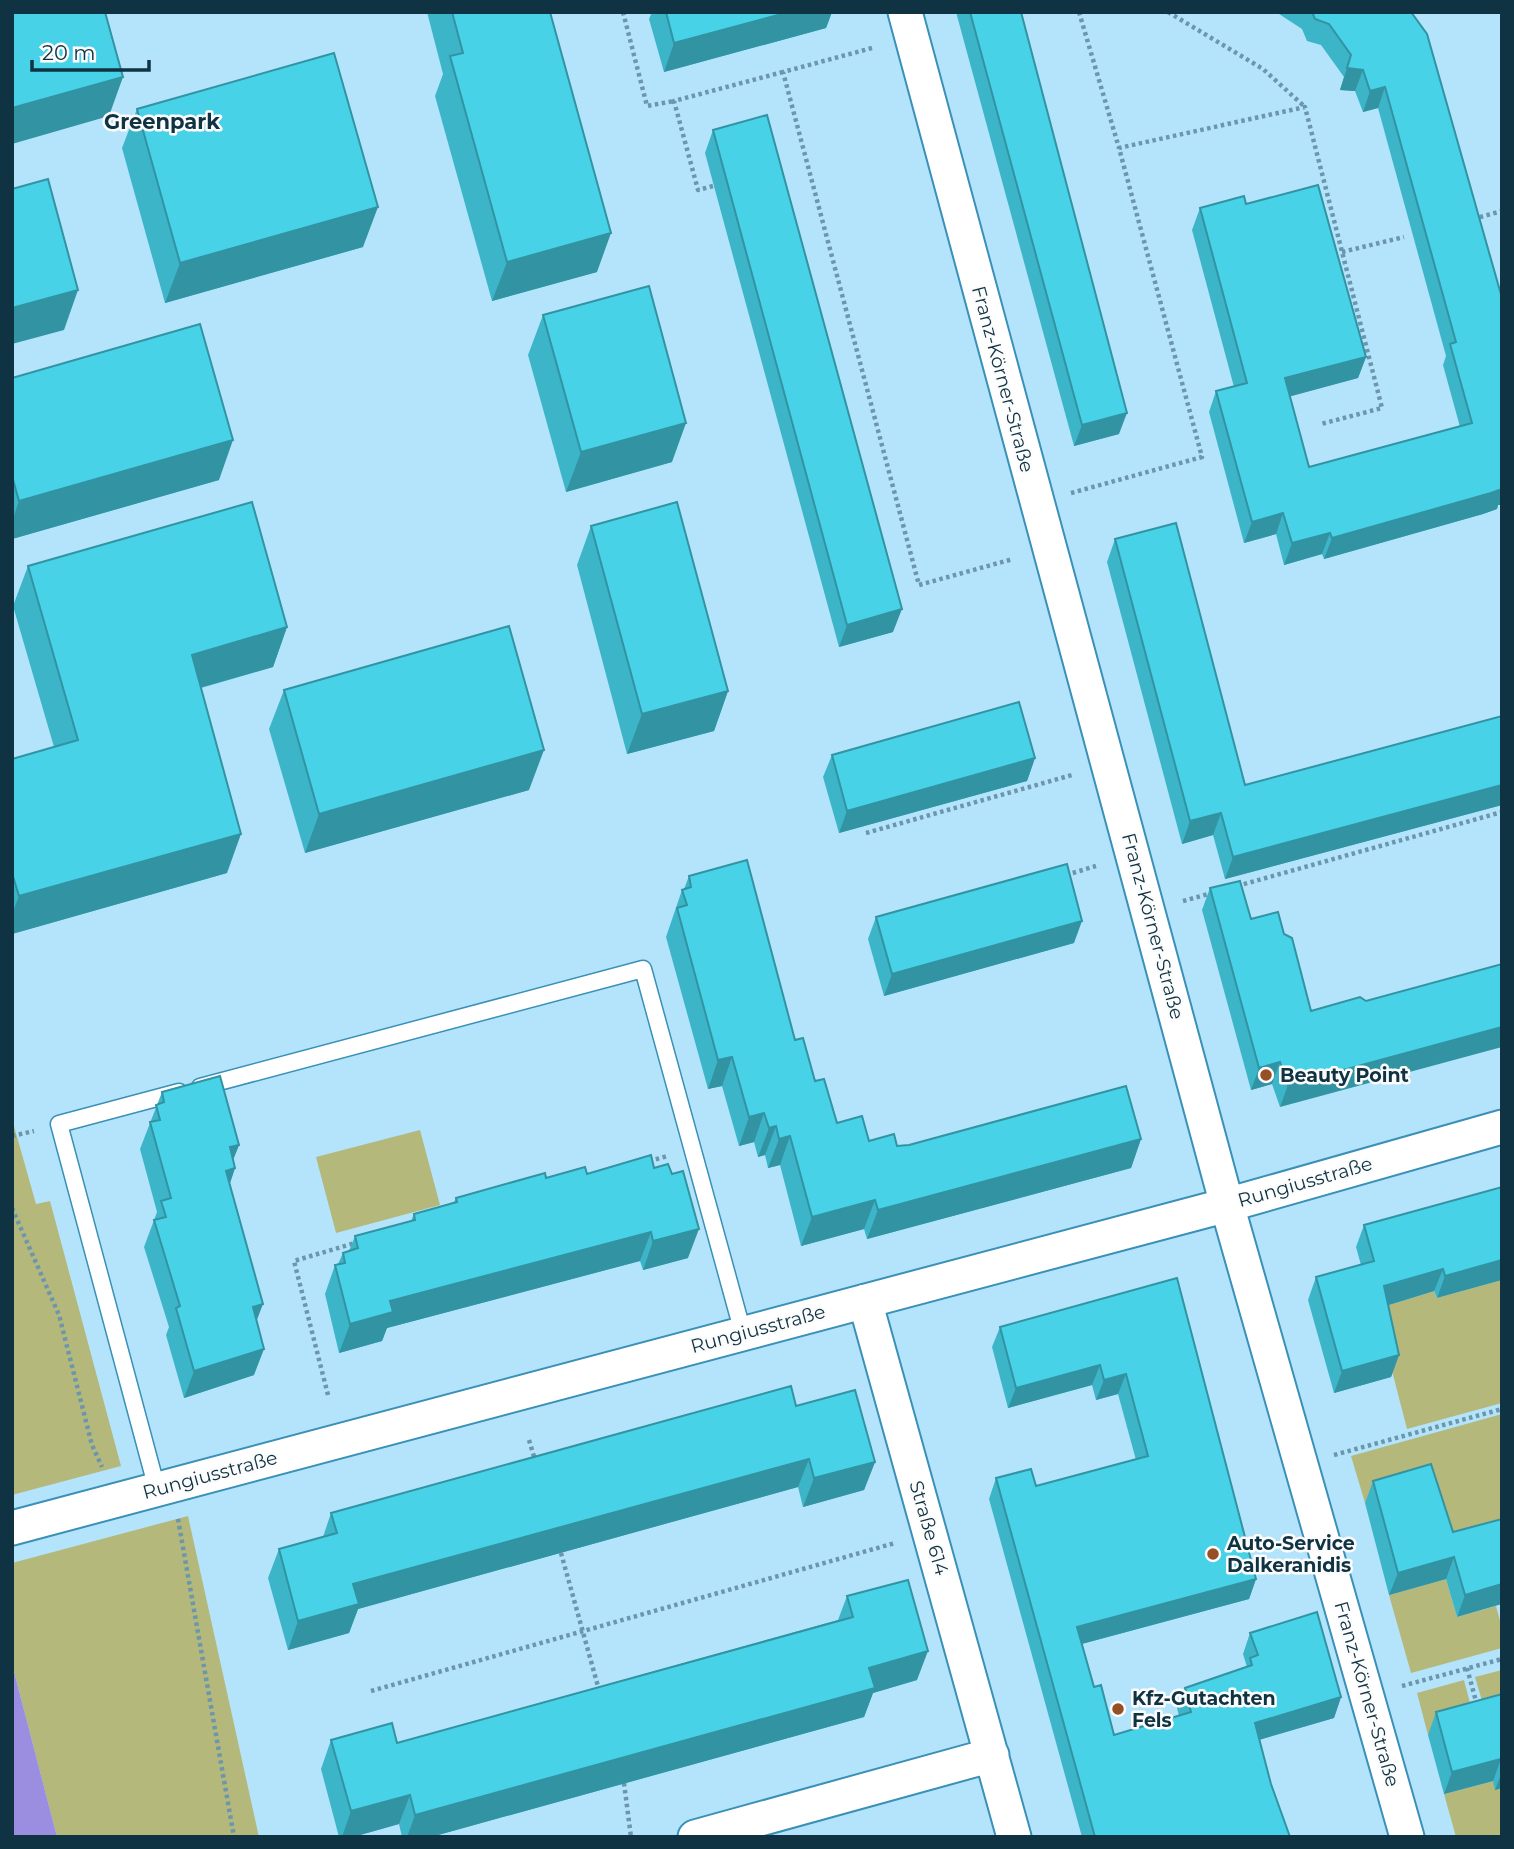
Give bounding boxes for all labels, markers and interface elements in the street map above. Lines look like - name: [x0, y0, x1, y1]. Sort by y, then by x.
- scale bar: [32, 28, 149, 72]
- text: 20 m: [42, 40, 96, 65]
- district label: Greenpark: [104, 109, 220, 134]
- street label: Franz-Körner-Straße: [967, 283, 1039, 475]
- street label: Franz-Körner-Straße: [1117, 830, 1189, 1022]
- place label: Beauty Point: [1280, 1064, 1409, 1087]
- marker: Beauty Point: [1258, 1067, 1274, 1083]
- street label: Rungiusstraße: [1235, 1152, 1375, 1212]
- street label: Rungiusstraße: [688, 1300, 828, 1358]
- street label: Rungiusstraße: [140, 1446, 280, 1504]
- street label: Straße 614: [904, 1478, 954, 1578]
- place label: Auto-Service Dalkeranidis: [1226, 1532, 1355, 1577]
- marker: Auto-Service Dalkeranidis: [1205, 1546, 1221, 1562]
- street label: Franz-Körner-Straße: [1329, 1598, 1405, 1790]
- place label: Kfz-Gutachten Fels: [1132, 1687, 1276, 1732]
- marker: Kfz-Gutachten Fels: [1110, 1701, 1126, 1717]

